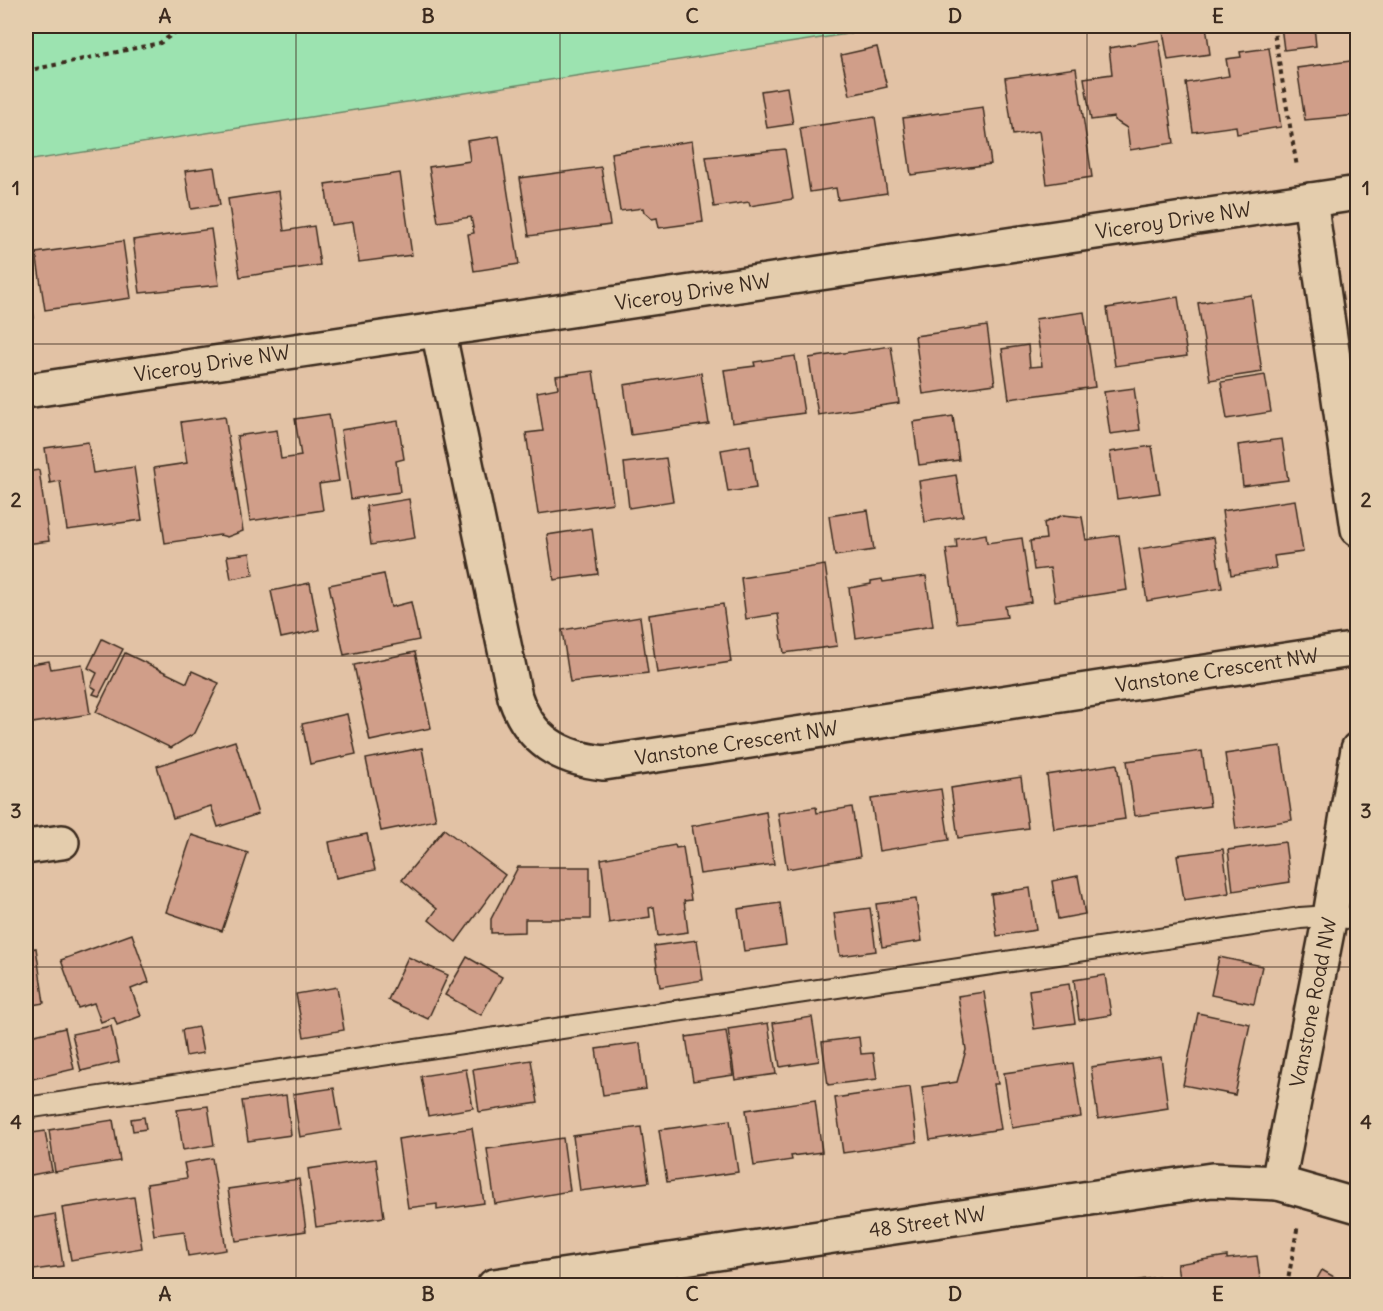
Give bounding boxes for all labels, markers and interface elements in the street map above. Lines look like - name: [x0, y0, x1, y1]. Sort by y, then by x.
- text: A: [159, 3, 172, 28]
- text: B: [421, 3, 435, 28]
- text: C: [685, 3, 699, 28]
- text: D: [948, 3, 962, 28]
- text: E: [1212, 3, 1224, 28]
- text: 1: [12, 175, 20, 200]
- text: 1: [1362, 175, 1370, 200]
- street label: Viceroy Drive NW: [1094, 196, 1253, 244]
- street label: Viceroy Drive NW: [613, 267, 772, 315]
- street label: Viceroy Drive NW: [132, 339, 291, 387]
- text: 2: [11, 487, 22, 512]
- text: 2: [1361, 487, 1372, 512]
- street label: Vanstone Crescent NW: [1114, 642, 1320, 698]
- street label: Vanstone Crescent NW: [633, 715, 839, 770]
- text: 3: [10, 798, 22, 823]
- text: 3: [1360, 798, 1372, 823]
- street label: Vanstone Road NW: [1284, 915, 1341, 1089]
- text: 4: [10, 1109, 22, 1134]
- text: 4: [1360, 1109, 1372, 1134]
- street label: 48 Street NW: [867, 1201, 987, 1243]
- text: A: [159, 1281, 172, 1306]
- text: B: [421, 1281, 435, 1306]
- text: C: [685, 1281, 699, 1306]
- text: D: [948, 1281, 962, 1306]
- text: E: [1212, 1281, 1224, 1306]

